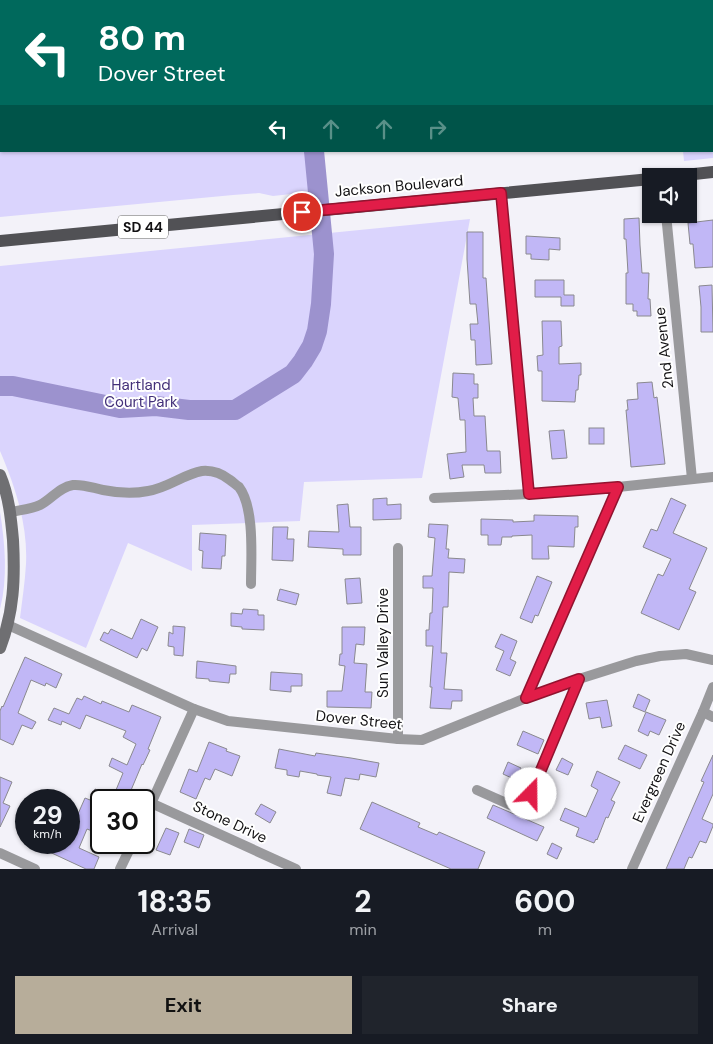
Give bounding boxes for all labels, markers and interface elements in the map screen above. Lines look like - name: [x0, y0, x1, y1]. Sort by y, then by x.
- text: 80 m: [98, 15, 186, 61]
- icon: left: [15, 20, 80, 85]
- text: Dover Street: [98, 59, 226, 88]
- icon: left: [264, 115, 292, 143]
- icon: ahead: [317, 115, 345, 143]
- icon: ahead: [370, 115, 398, 143]
- icon: right: [423, 115, 451, 143]
- map controls: [642, 168, 697, 223]
- button: sound: [642, 168, 697, 223]
- street label: Jackson Boulevard: [334, 170, 464, 202]
- pin: [281, 191, 323, 233]
- icon: arrive: [288, 198, 316, 226]
- road number: SD 44: [118, 216, 168, 238]
- street label: 2nd Avenue: [650, 306, 678, 390]
- park label: Hartland Court Park: [104, 375, 178, 412]
- street label: Sun Valley Drive: [373, 588, 393, 698]
- street label: Dover Street: [315, 706, 403, 735]
- street label: Evergreen Drive: [628, 718, 690, 826]
- position arrow: [504, 767, 556, 819]
- speed limit sign: 30: [90, 789, 155, 854]
- street label: Stone Drive: [190, 796, 270, 848]
- text: 29: [32, 799, 63, 832]
- text: km/h: [33, 826, 62, 842]
- text: 18:35: [138, 882, 212, 921]
- text: 2: [354, 882, 372, 921]
- text: 600: [514, 882, 575, 921]
- text: Arrival: [151, 919, 198, 940]
- text: min: [349, 919, 377, 940]
- text: m: [538, 919, 552, 940]
- button: Exit: [15, 976, 352, 1034]
- button: Share: [362, 976, 698, 1034]

